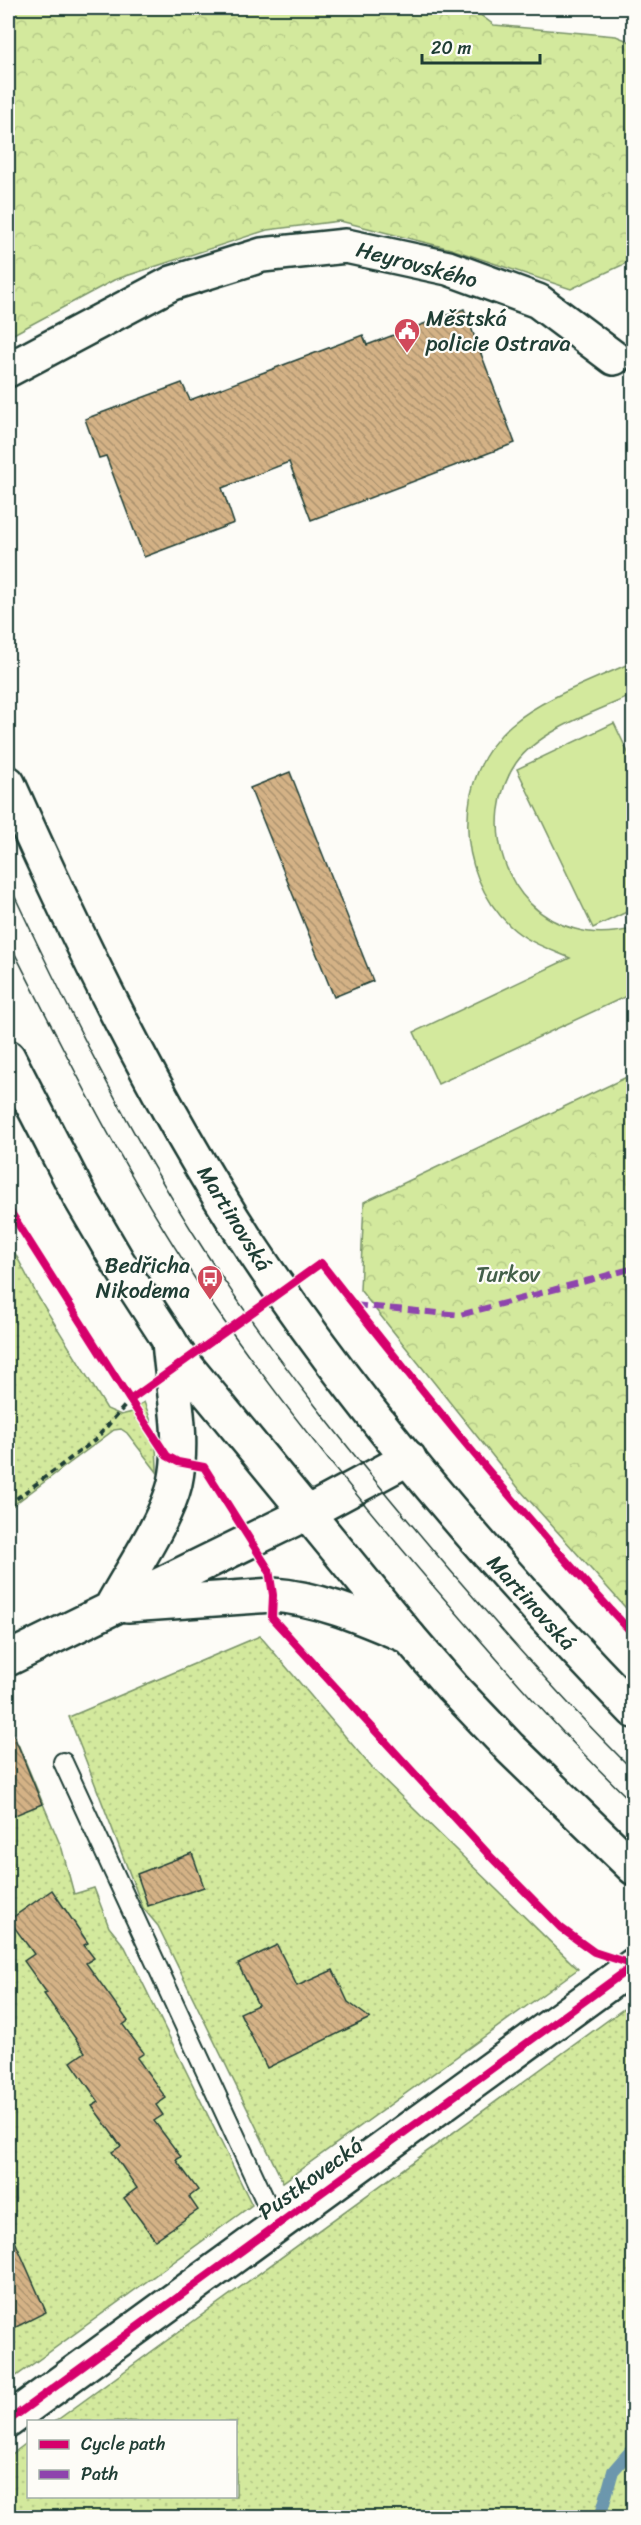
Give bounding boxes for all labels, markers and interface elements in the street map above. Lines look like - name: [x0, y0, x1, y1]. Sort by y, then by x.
- scale bar: [422, 27, 540, 65]
- text: 20 m: [431, 32, 471, 64]
- street label: Heyrovského: [352, 230, 482, 299]
- place label: Městská policie Ostrava: [425, 299, 571, 363]
- public building icon: Městská policie Ostrava: [392, 316, 422, 354]
- street label: Martinovská: [186, 1157, 283, 1279]
- place label: Bedřicha Nikodema: [96, 1246, 190, 1310]
- park label: Turkov: [476, 1255, 541, 1294]
- bus stop icon: Bedřicha Nikodema: [195, 1263, 225, 1301]
- street label: Martinovská: [477, 1545, 586, 1660]
- street label: Pustkovecká: [249, 2127, 371, 2230]
- legend: [27, 2420, 237, 2498]
- text: Cycle path: [81, 2428, 165, 2460]
- text: Path: [81, 2458, 118, 2490]

